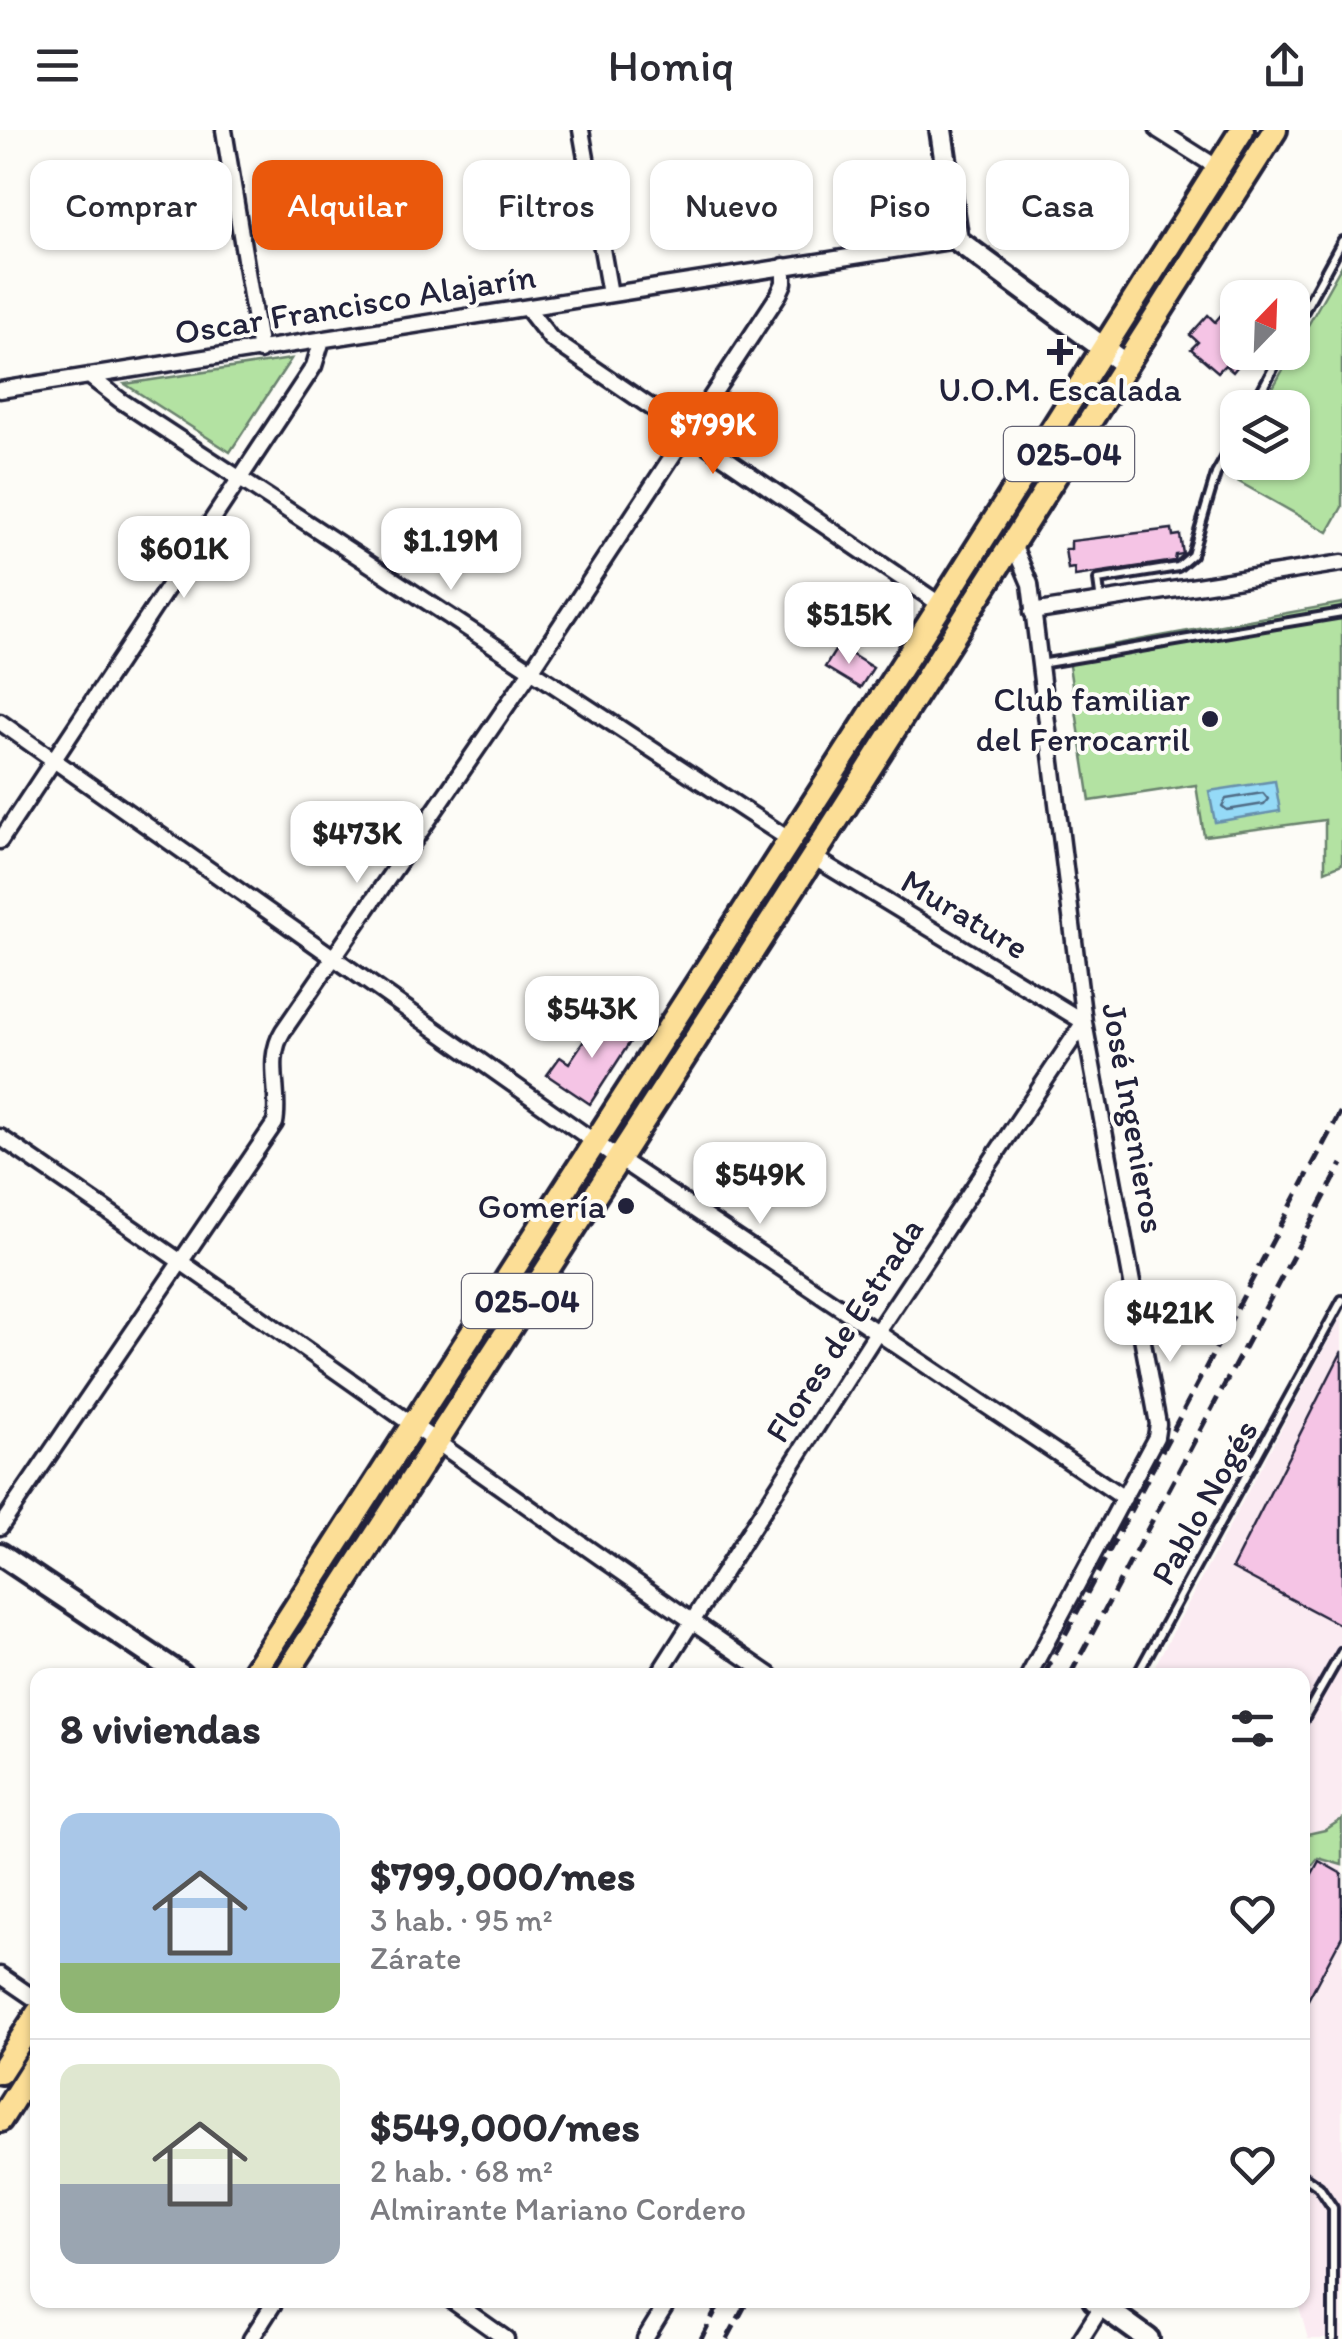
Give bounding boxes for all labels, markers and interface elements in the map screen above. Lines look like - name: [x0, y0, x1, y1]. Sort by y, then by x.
- icon: menu: [30, 38, 85, 93]
- text: Homiq: [608, 38, 734, 92]
- icon: share: [1257, 38, 1312, 93]
- chip: Comprar: [30, 160, 232, 250]
- chip: Alquilar: [252, 160, 443, 250]
- chip: Filtros: [463, 160, 630, 250]
- chip: Nuevo: [650, 160, 813, 250]
- chip: Piso: [833, 160, 966, 250]
- chip: Casa: [986, 160, 1129, 250]
- street label: Oscar Francisco Alajarín: [171, 255, 539, 353]
- north arrow: [1220, 280, 1310, 370]
- map controls: [1220, 280, 1310, 480]
- marker: U.O.M. Escalada: [1049, 341, 1071, 363]
- place label: U.O.M. Escalada: [938, 368, 1182, 410]
- button: layers: [1220, 390, 1310, 480]
- pin: $799K: [643, 392, 783, 477]
- text: $799K: [670, 405, 756, 443]
- road number: 025-04: [1004, 427, 1134, 481]
- pin: $1.19M: [370, 508, 532, 593]
- pin: $601K: [114, 516, 254, 601]
- text: $1.19M: [403, 521, 499, 559]
- text: $601K: [140, 529, 228, 567]
- pin: $515K: [779, 582, 919, 667]
- text: $515K: [806, 595, 892, 633]
- place label: Club familiar del Ferrocarril: [975, 678, 1190, 760]
- marker: Club familiar del Ferrocarril: [1199, 708, 1221, 730]
- pin: $473K: [287, 801, 427, 886]
- text: $473K: [312, 814, 402, 852]
- street label: Murature: [894, 860, 1036, 968]
- pin: $543K: [522, 976, 662, 1061]
- text: $543K: [547, 989, 637, 1027]
- street label: José Ingenieros: [1093, 999, 1175, 1237]
- pin: $549K: [690, 1142, 830, 1227]
- text: $549K: [715, 1155, 805, 1193]
- place label: Gomería: [478, 1185, 606, 1227]
- marker: Gomería: [615, 1195, 637, 1217]
- street label: Flores de Estrada: [756, 1210, 932, 1450]
- road number: 025-04: [462, 1274, 592, 1328]
- pin: $421K: [1100, 1280, 1240, 1365]
- text: $421K: [1126, 1293, 1214, 1331]
- street label: Pablo Nogés: [1141, 1412, 1267, 1592]
- icon: filters: [1225, 1701, 1280, 1756]
- text: 8 viviendas: [60, 1703, 261, 1754]
- text: $799,000/mes: [370, 1850, 635, 1901]
- icon: home: [140, 1853, 260, 1973]
- icon: heart: [1225, 1886, 1280, 1941]
- text: 3 hab. · 95 m²: [370, 1901, 553, 1939]
- text: Zárate: [370, 1939, 461, 1977]
- text: $549,000/mes: [370, 2101, 640, 2152]
- icon: home: [140, 2104, 260, 2224]
- icon: heart: [1225, 2137, 1280, 2192]
- text: 2 hab. · 68 m²: [370, 2152, 553, 2190]
- text: Almirante Mariano Cordero: [370, 2190, 746, 2228]

